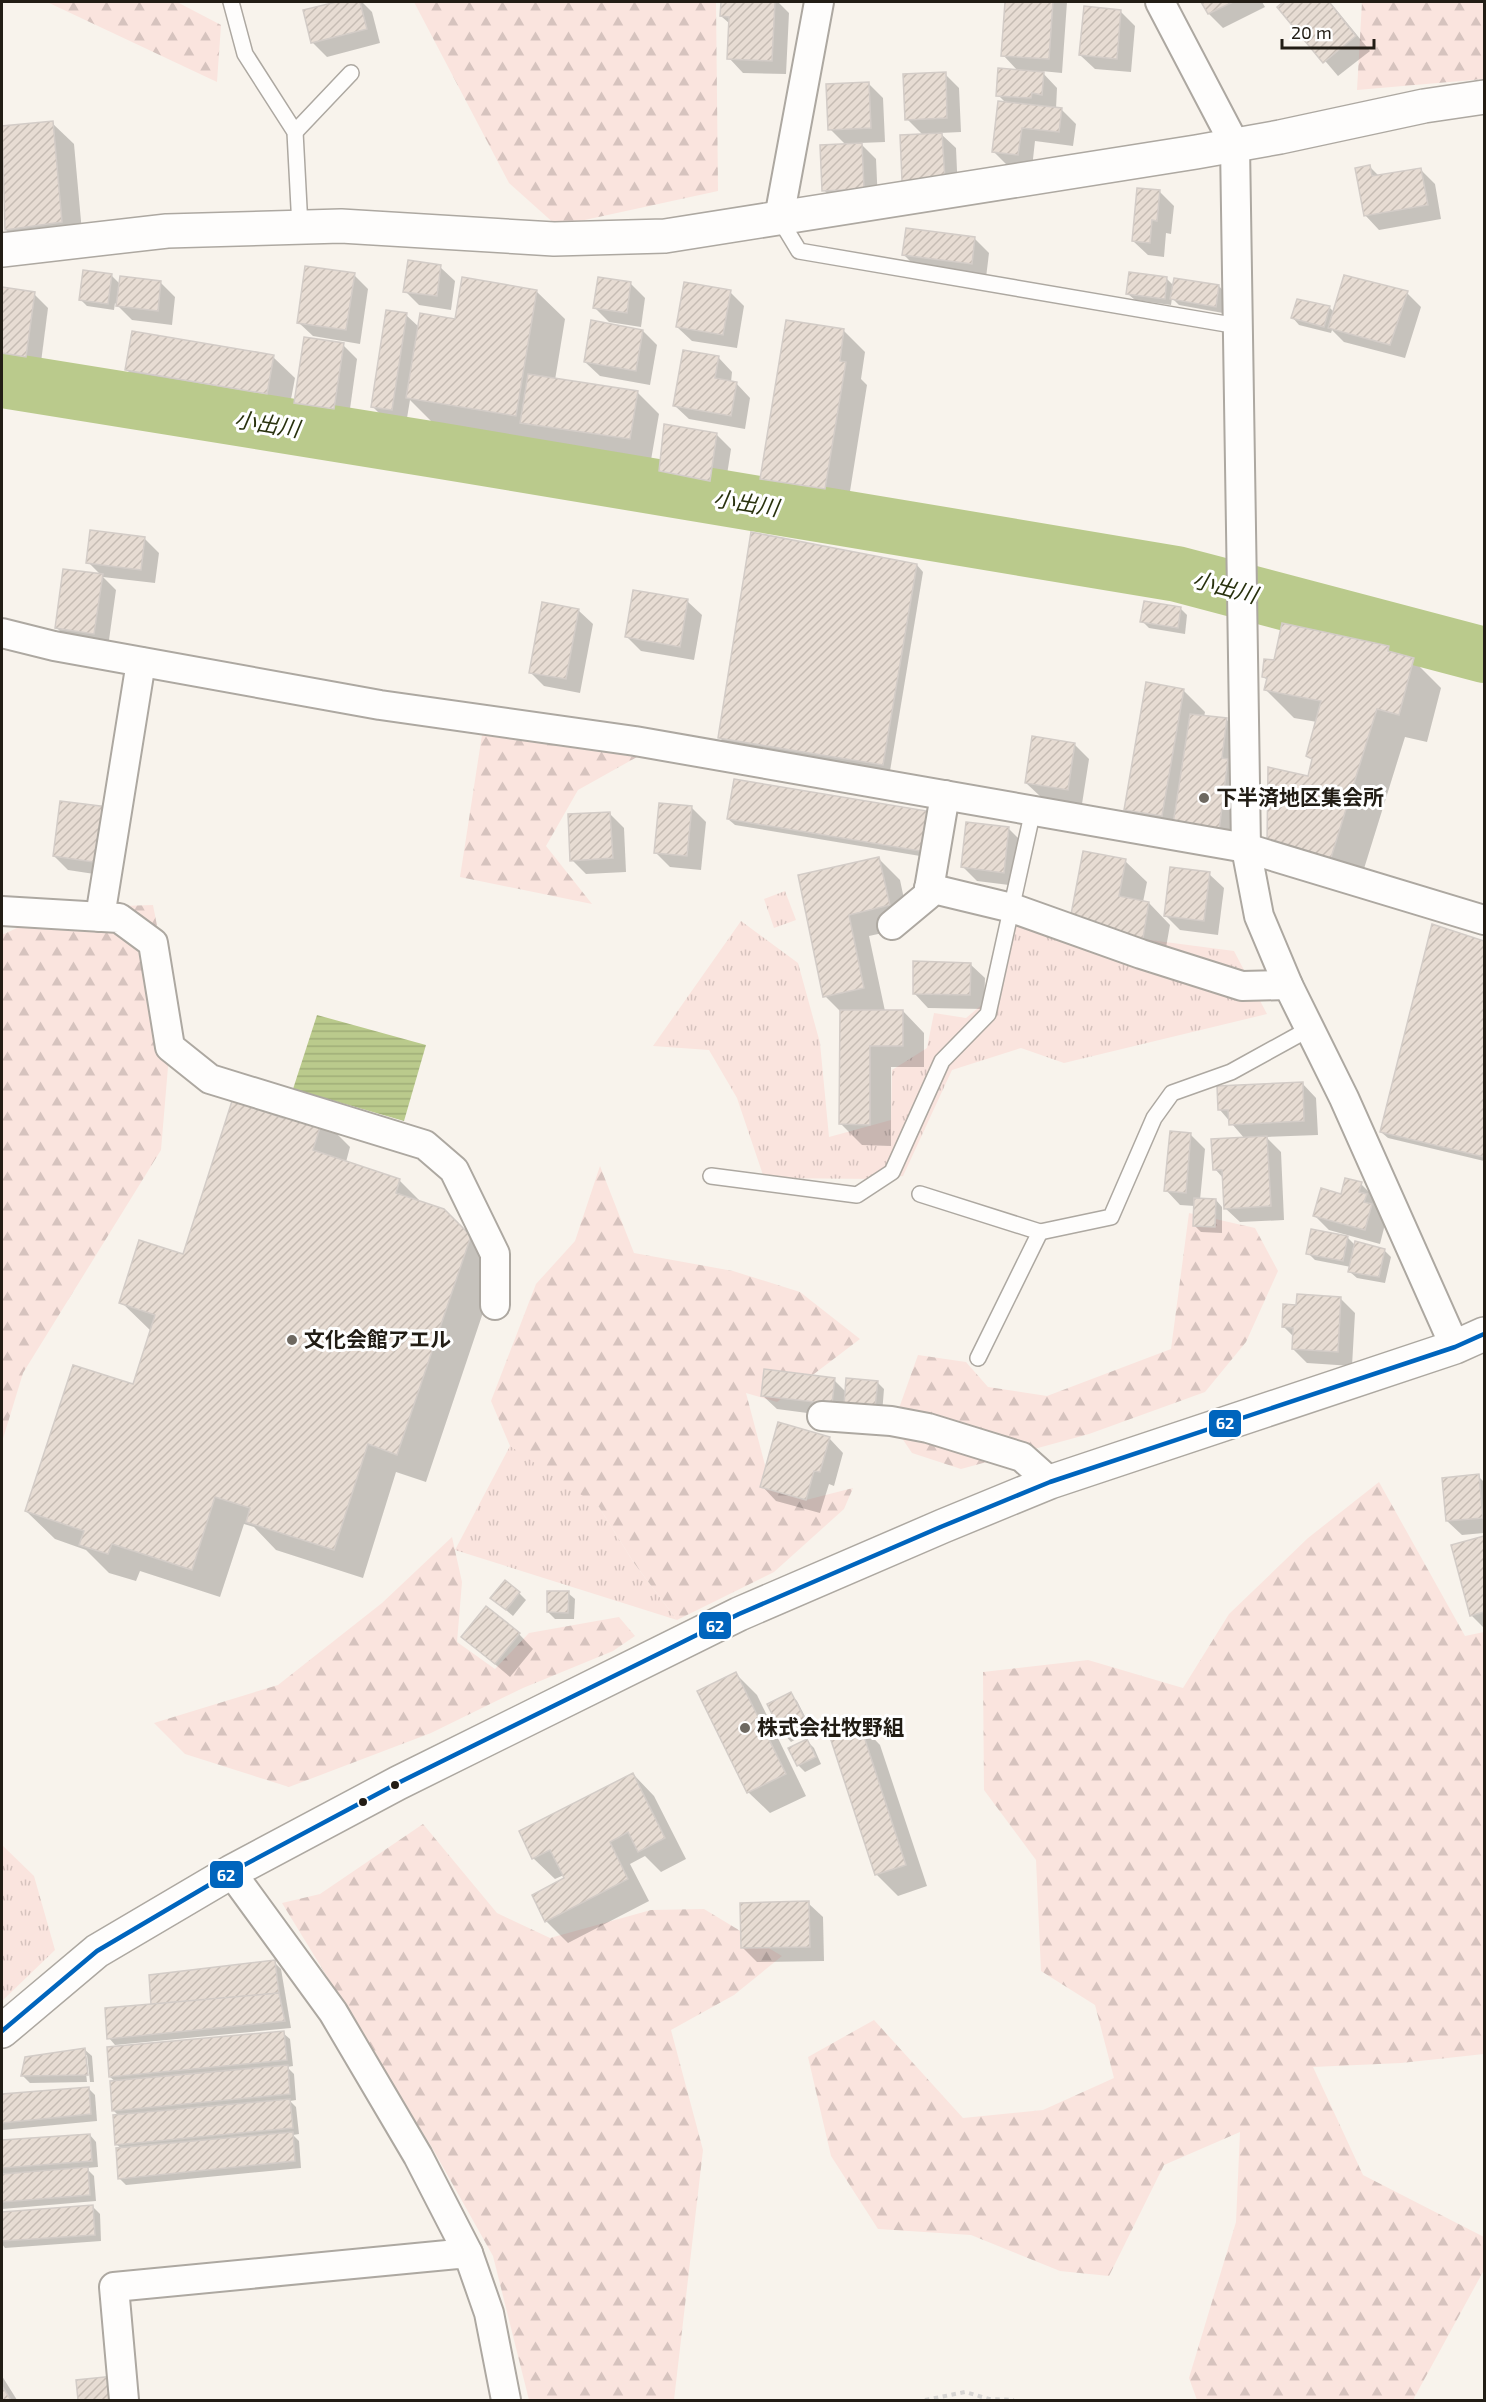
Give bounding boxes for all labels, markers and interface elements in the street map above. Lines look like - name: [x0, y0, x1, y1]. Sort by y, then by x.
- scale bar: [1282, 12, 1374, 50]
- text: 20 m: [1291, 21, 1332, 43]
- water label: 小出川: [233, 405, 304, 441]
- water label: 小出川: [712, 484, 783, 520]
- water label: 小出川: [1190, 565, 1262, 608]
- place label: 下半済地区集会所: [1216, 784, 1384, 809]
- marker: 下半済地区集会所: [1197, 791, 1211, 805]
- place label: 文化会館アエル: [304, 1326, 451, 1351]
- marker: 文化会館アエル: [285, 1333, 299, 1347]
- line badge: 62: [1208, 1409, 1242, 1438]
- text: 62: [1216, 1413, 1234, 1432]
- line badge: 62: [698, 1611, 732, 1640]
- text: 62: [706, 1616, 724, 1635]
- place label: 株式会社牧野組: [757, 1714, 904, 1739]
- marker: 株式会社牧野組: [738, 1721, 752, 1735]
- unlabelled marker: [389, 1779, 401, 1791]
- unlabelled marker: [357, 1796, 369, 1808]
- line badge: 62: [209, 1860, 244, 1889]
- text: 62: [217, 1865, 235, 1884]

